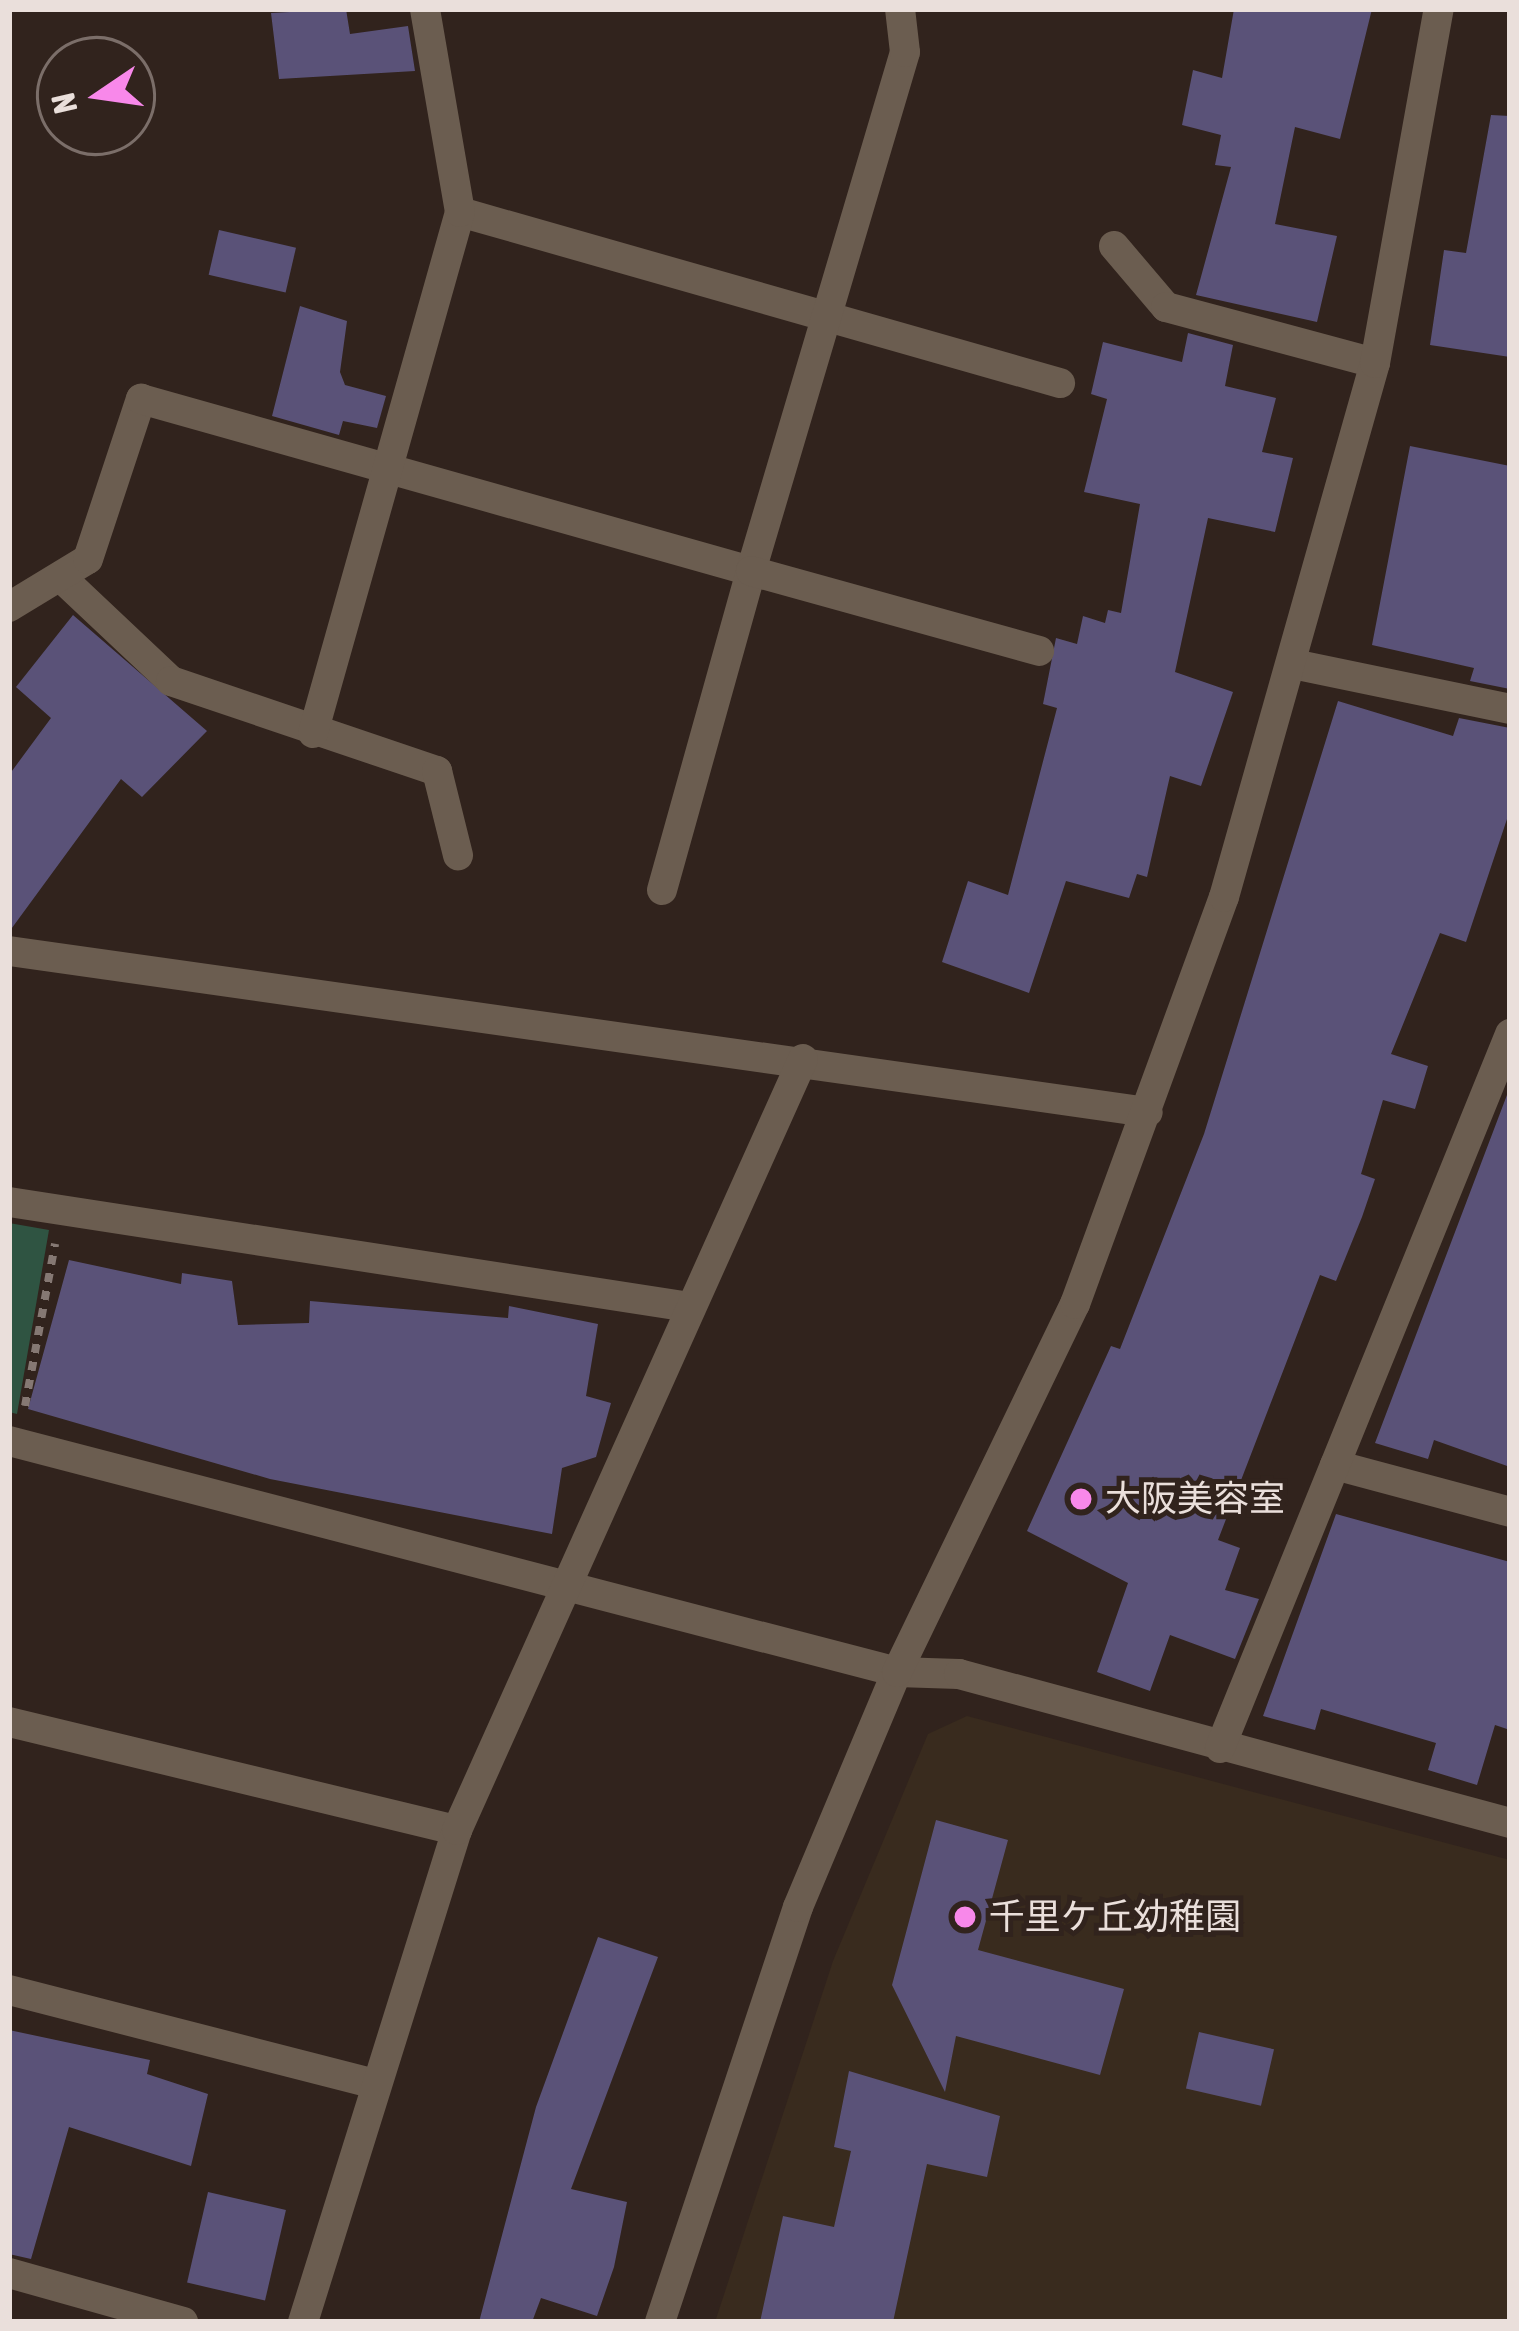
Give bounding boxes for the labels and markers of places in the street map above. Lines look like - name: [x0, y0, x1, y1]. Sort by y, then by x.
- place label: 大阪美容室: [1105, 1477, 1285, 1521]
- marker: 大阪美容室: [1068, 1486, 1094, 1512]
- place label: 千里ケ丘幼稚園: [989, 1895, 1241, 1939]
- marker: 千里ケ丘幼稚園: [952, 1904, 978, 1930]

